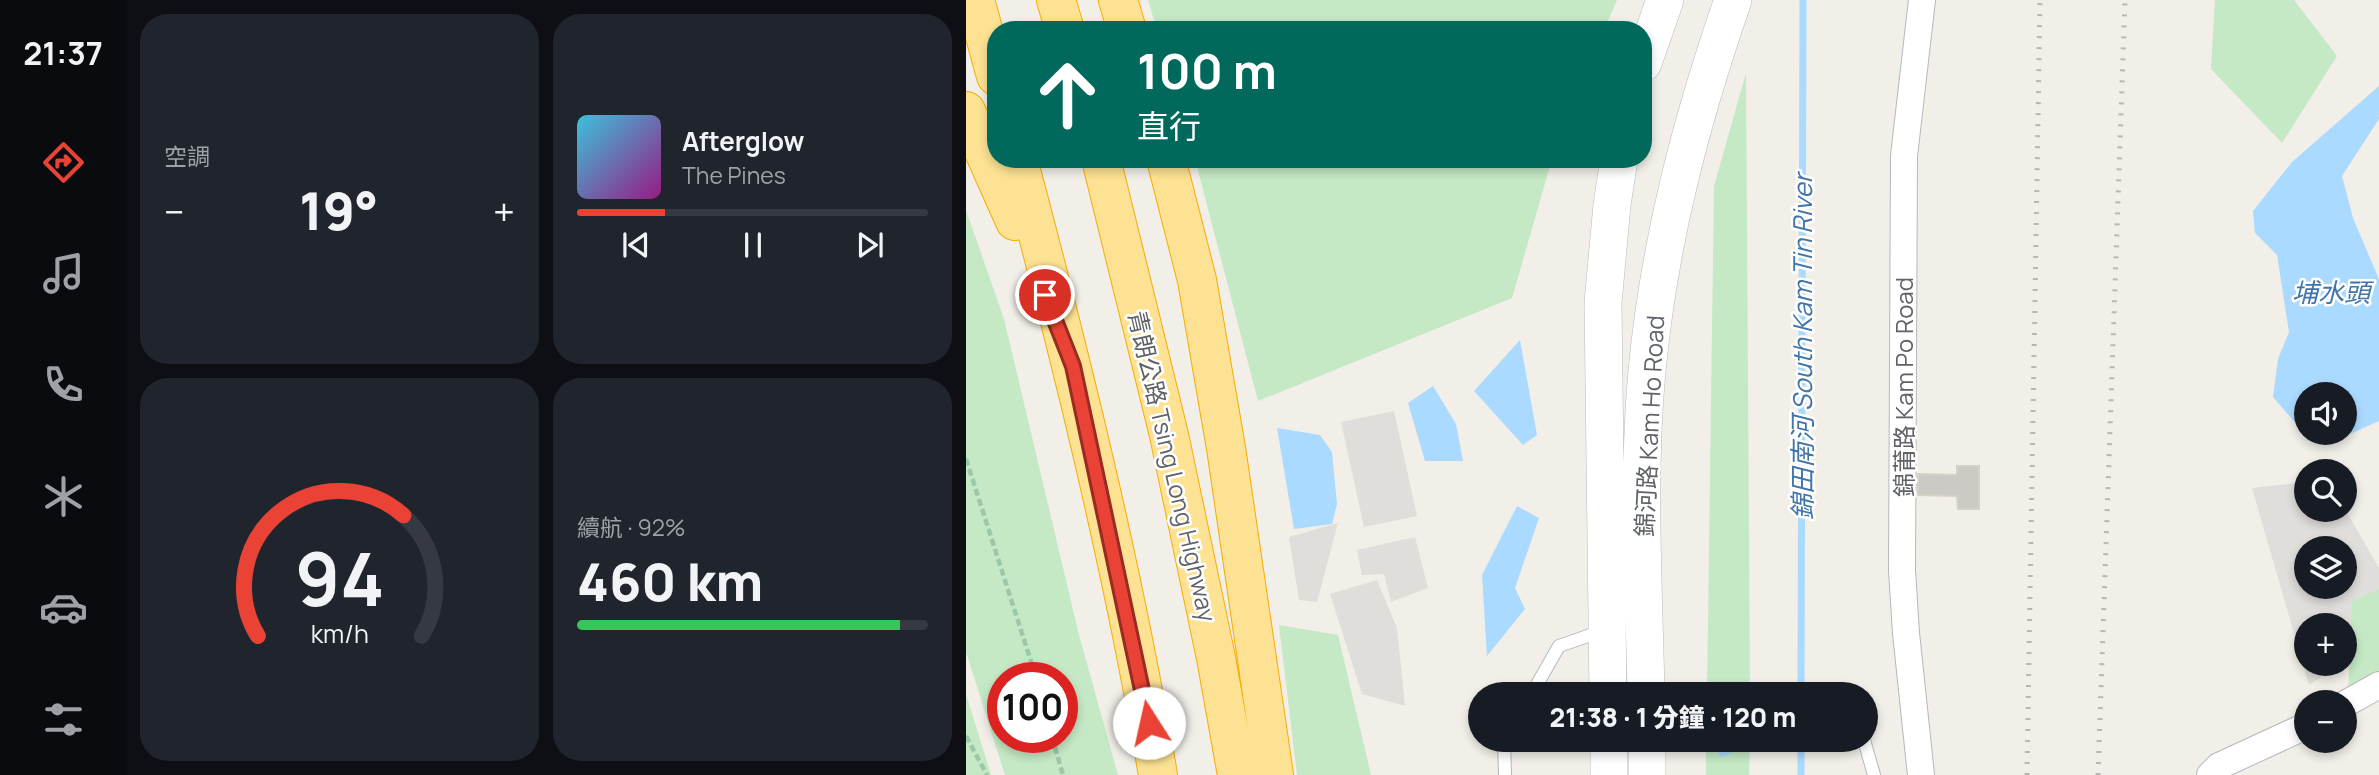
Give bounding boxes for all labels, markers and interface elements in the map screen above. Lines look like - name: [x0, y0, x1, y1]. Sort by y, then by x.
- text: 21:37: [23, 31, 103, 75]
- text: 100 m: [1137, 37, 1277, 104]
- icon: ahead: [1022, 49, 1113, 140]
- text: 直行: [1137, 104, 1201, 148]
- text: Afterglow: [682, 123, 804, 159]
- icon: directions: [39, 138, 88, 187]
- text: 空調: [164, 140, 210, 172]
- text: The Pines: [682, 159, 786, 191]
- water label: 錦田南河 South Kam Tin River: [1784, 170, 1820, 520]
- text: 19°: [299, 175, 378, 246]
- text: −: [164, 185, 185, 237]
- text: +: [493, 185, 515, 237]
- icon: previous: [617, 226, 655, 264]
- icon: pause: [734, 226, 772, 264]
- icon: next: [851, 226, 889, 264]
- icon: music: [39, 249, 88, 298]
- pin: [1015, 265, 1075, 325]
- water label: 埔水頭: [2292, 274, 2375, 310]
- icon: arrive: [1026, 276, 1064, 314]
- street label: 錦莆路 Kam Po Road: [1887, 277, 1920, 497]
- street label: 青朗公路 Tsing Long Highway: [1121, 307, 1225, 625]
- street label: 錦河路 Kam Ho Road: [1627, 314, 1671, 538]
- icon: phone: [39, 360, 88, 409]
- map controls: [2294, 382, 2357, 753]
- button: sound: [2294, 382, 2357, 445]
- button: search: [2294, 459, 2357, 522]
- icon: climate: [39, 472, 88, 521]
- text: 續航 · 92%: [577, 511, 686, 543]
- text: 94: [295, 528, 384, 628]
- button: layers: [2294, 536, 2357, 599]
- text: 460 km: [577, 546, 763, 617]
- icon: car: [39, 583, 88, 632]
- button: +: [2294, 613, 2357, 676]
- text: km/h: [310, 615, 369, 650]
- speed limit sign: 100: [987, 662, 1078, 753]
- position arrow: [1112, 686, 1186, 760]
- button: −: [2294, 690, 2357, 753]
- icon: filters: [39, 695, 88, 744]
- text: 21:38 · 1 分鐘 · 120 m: [1550, 699, 1796, 735]

